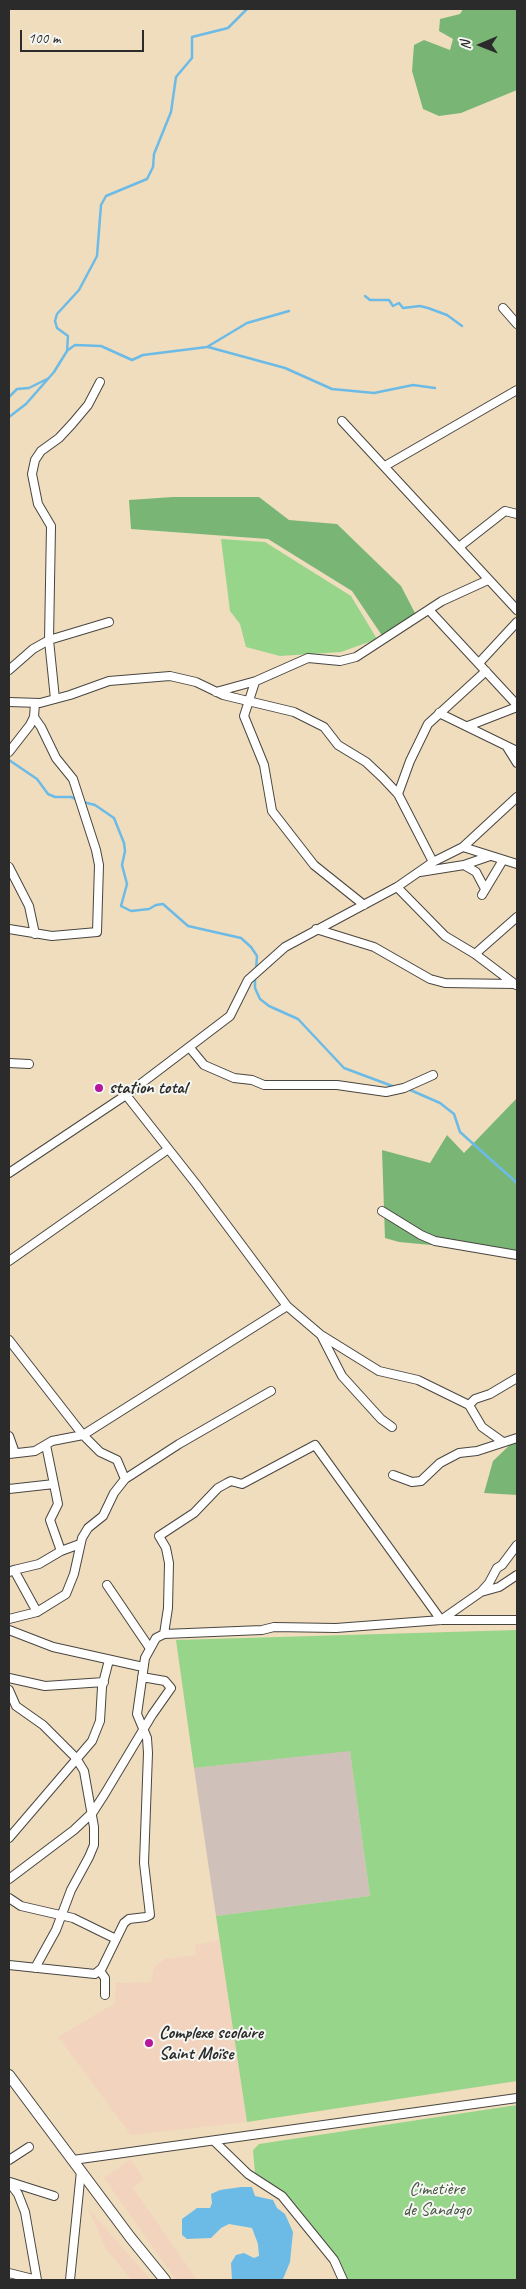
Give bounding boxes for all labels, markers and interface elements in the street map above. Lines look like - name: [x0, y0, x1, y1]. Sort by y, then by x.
- scale bar: [22, 20, 146, 52]
- north arrow: [456, 20, 506, 70]
- text: 100 m: [28, 29, 60, 48]
- text: N: [457, 41, 474, 50]
- place label: station total: [109, 1077, 187, 1099]
- marker: station total: [93, 1082, 105, 1094]
- place label: Complexe scolaire Saint Moïse: [159, 2022, 263, 2064]
- marker: Complexe scolaire Saint Moïse: [143, 2037, 155, 2049]
- park label: Cimetière de Sandogo: [403, 2178, 471, 2220]

